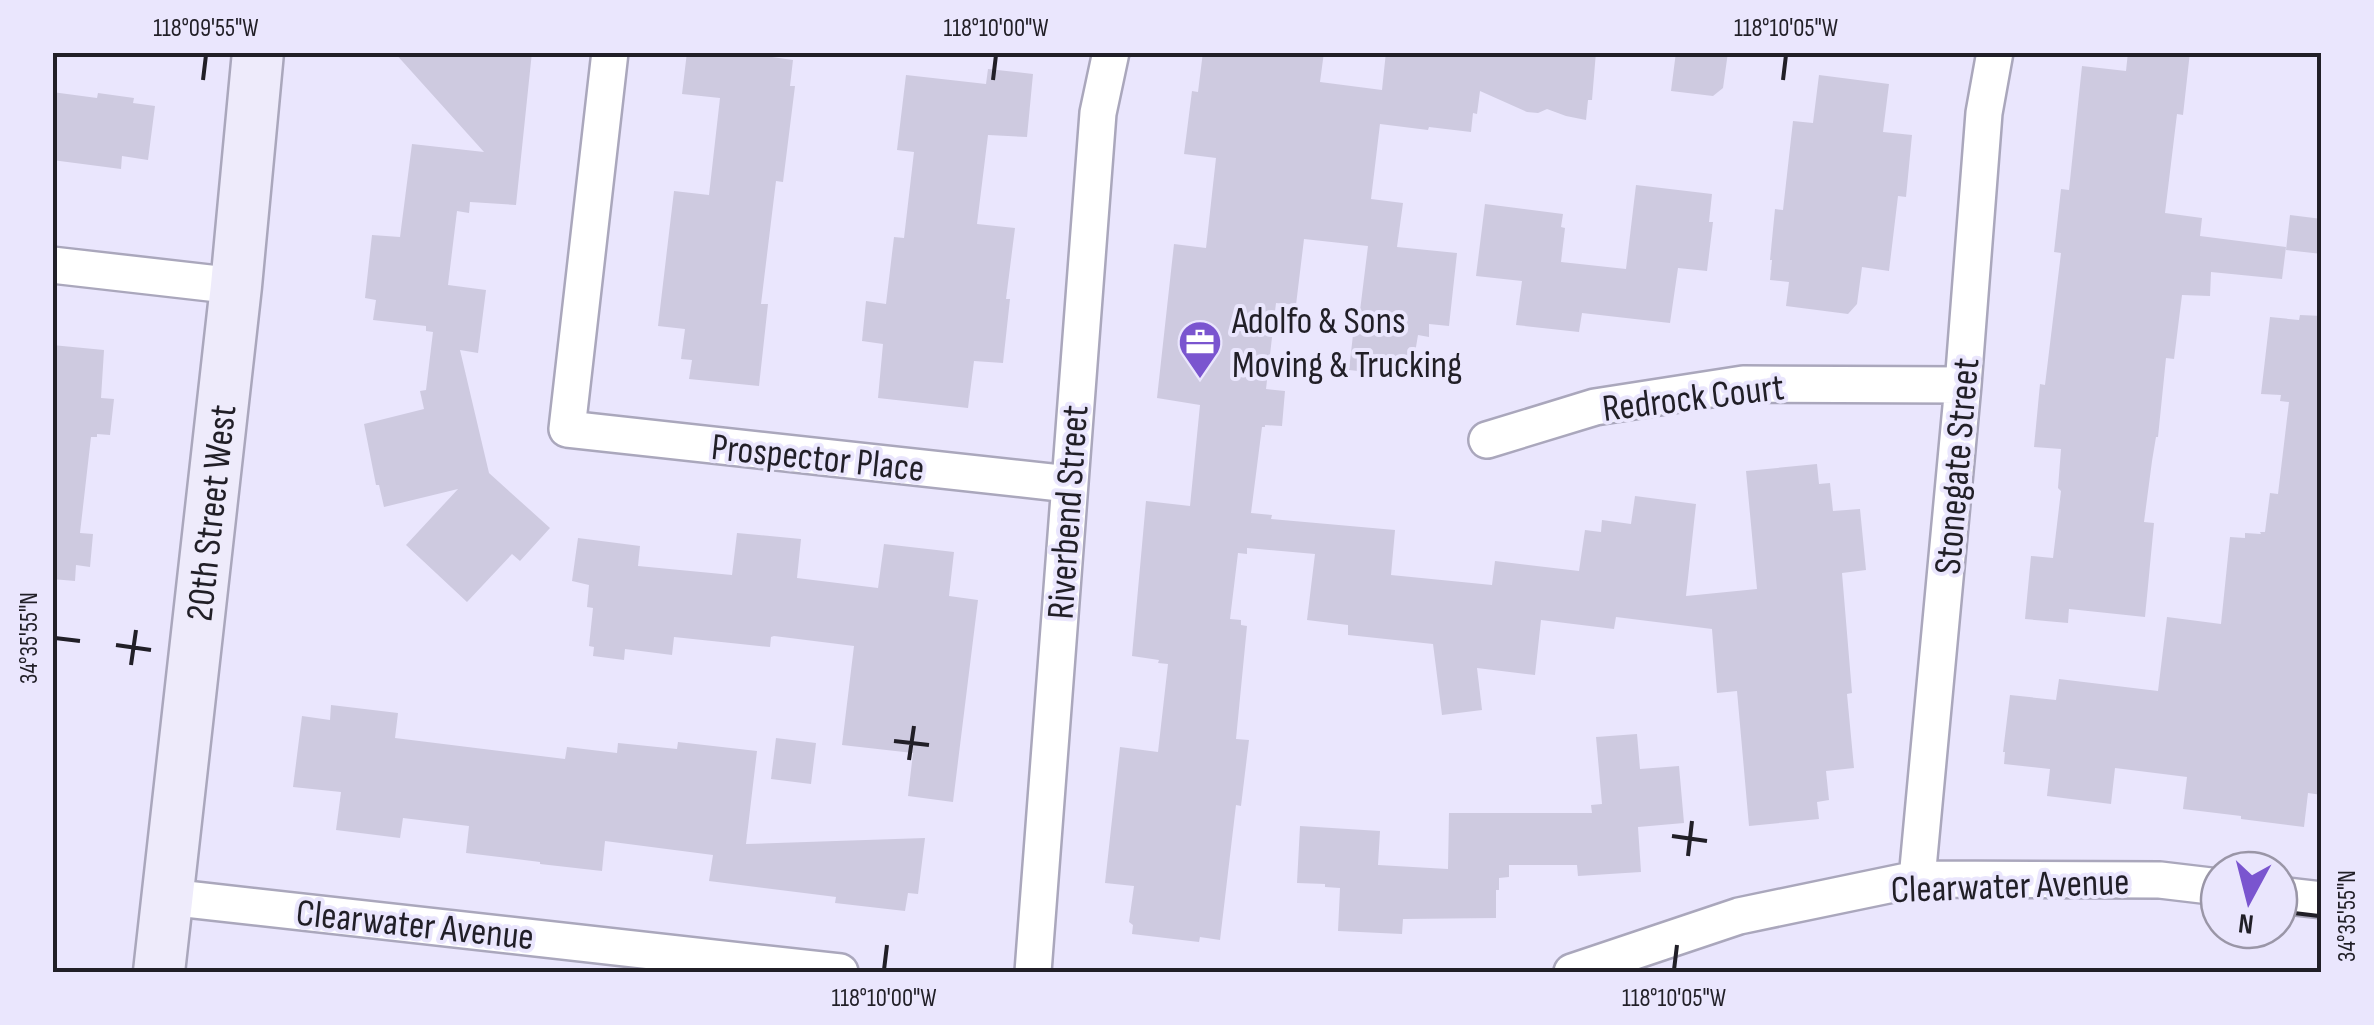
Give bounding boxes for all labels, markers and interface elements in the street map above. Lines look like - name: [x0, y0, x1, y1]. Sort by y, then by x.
- text: 118°09'55"W: [153, 13, 259, 44]
- text: 118°10'00"W: [943, 13, 1049, 44]
- text: 118°10'05"W: [1734, 13, 1838, 44]
- place label: Adolfo & Sons Moving & Trucking: [1231, 299, 1462, 388]
- office icon: Adolfo & Sons Moving & Trucking: [1177, 319, 1223, 380]
- street label: Stonegate Street: [1926, 356, 1989, 576]
- street label: Redrock Court: [1600, 365, 1787, 432]
- street label: 20th Street West: [178, 403, 247, 624]
- street label: Riverbend Street: [1039, 403, 1098, 621]
- street label: Prospector Place: [709, 425, 927, 492]
- text: 34°35'55"N: [14, 592, 45, 684]
- north arrow: [2199, 850, 2299, 950]
- street label: Clearwater Avenue: [1890, 860, 2130, 913]
- text: 34°35'55"N: [2332, 870, 2363, 962]
- street label: Clearwater Avenue: [294, 891, 536, 960]
- text: N: [2237, 906, 2256, 941]
- text: 118°10'00"W: [831, 983, 937, 1014]
- text: 118°10'05"W: [1622, 983, 1726, 1014]

